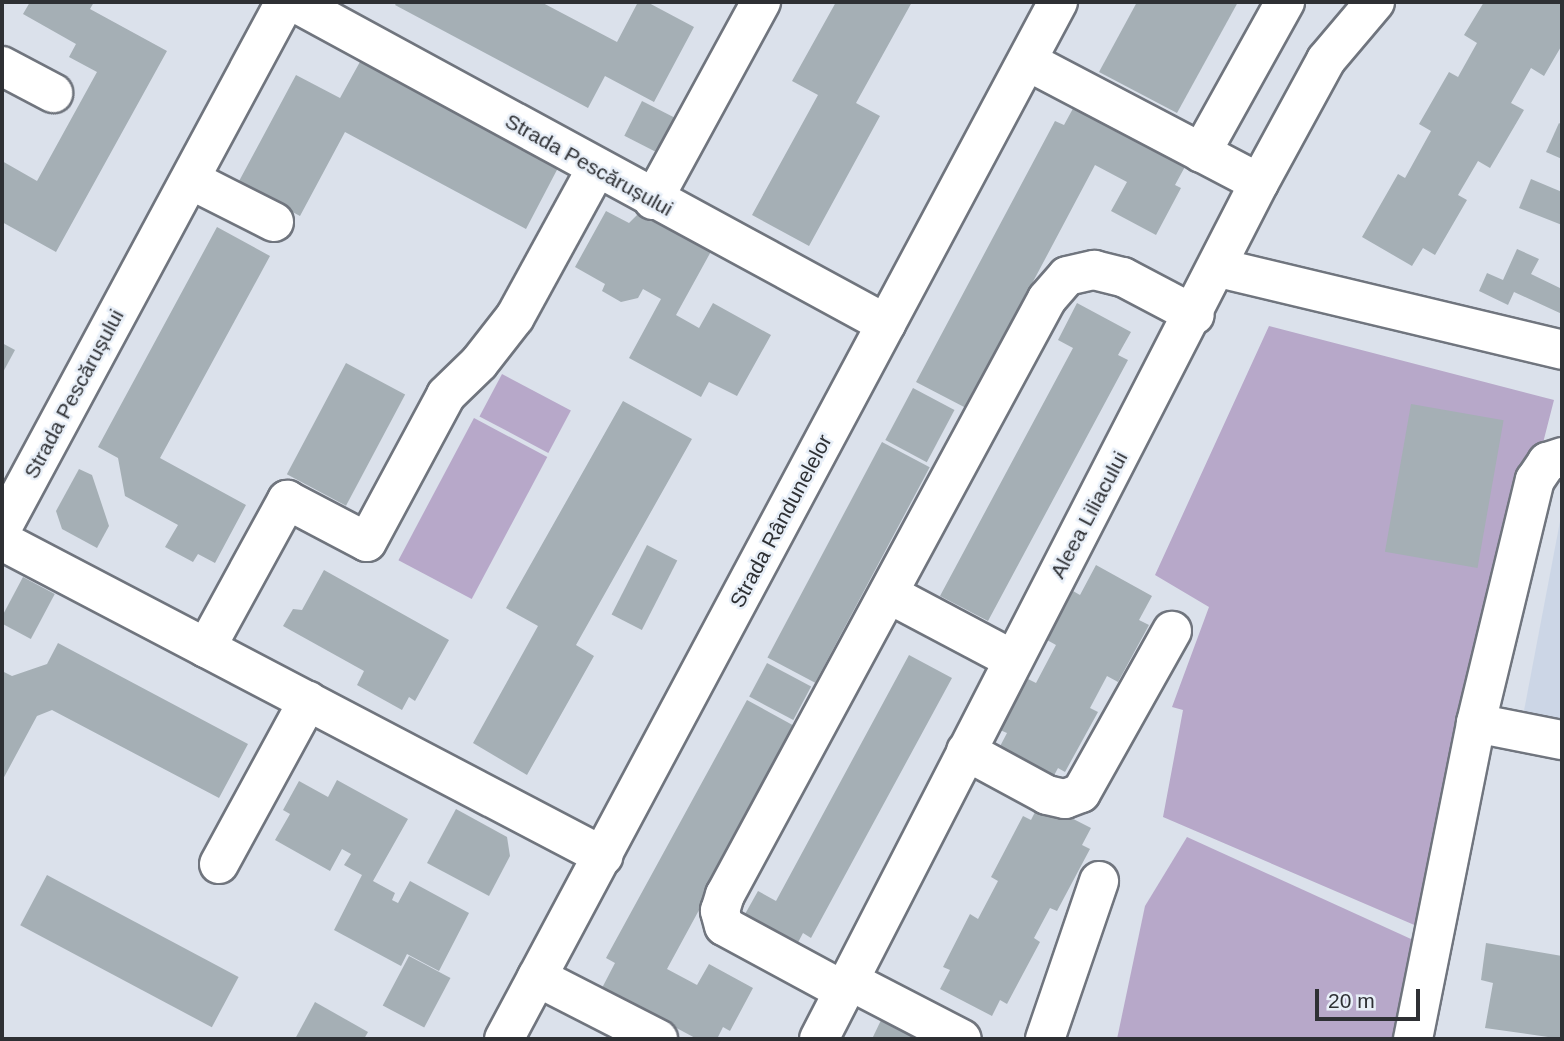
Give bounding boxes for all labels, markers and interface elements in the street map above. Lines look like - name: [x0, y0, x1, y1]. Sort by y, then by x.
- street label: Strada Pescărușului: [501, 108, 677, 222]
- street label: Strada Pescărușului: [19, 305, 129, 483]
- street label: Strada Rândunelelor: [725, 430, 837, 612]
- street label: Aleea Liliacului: [1045, 447, 1133, 583]
- scale bar: [1319, 974, 1424, 1018]
- text: 20 m: [1328, 989, 1375, 1012]

